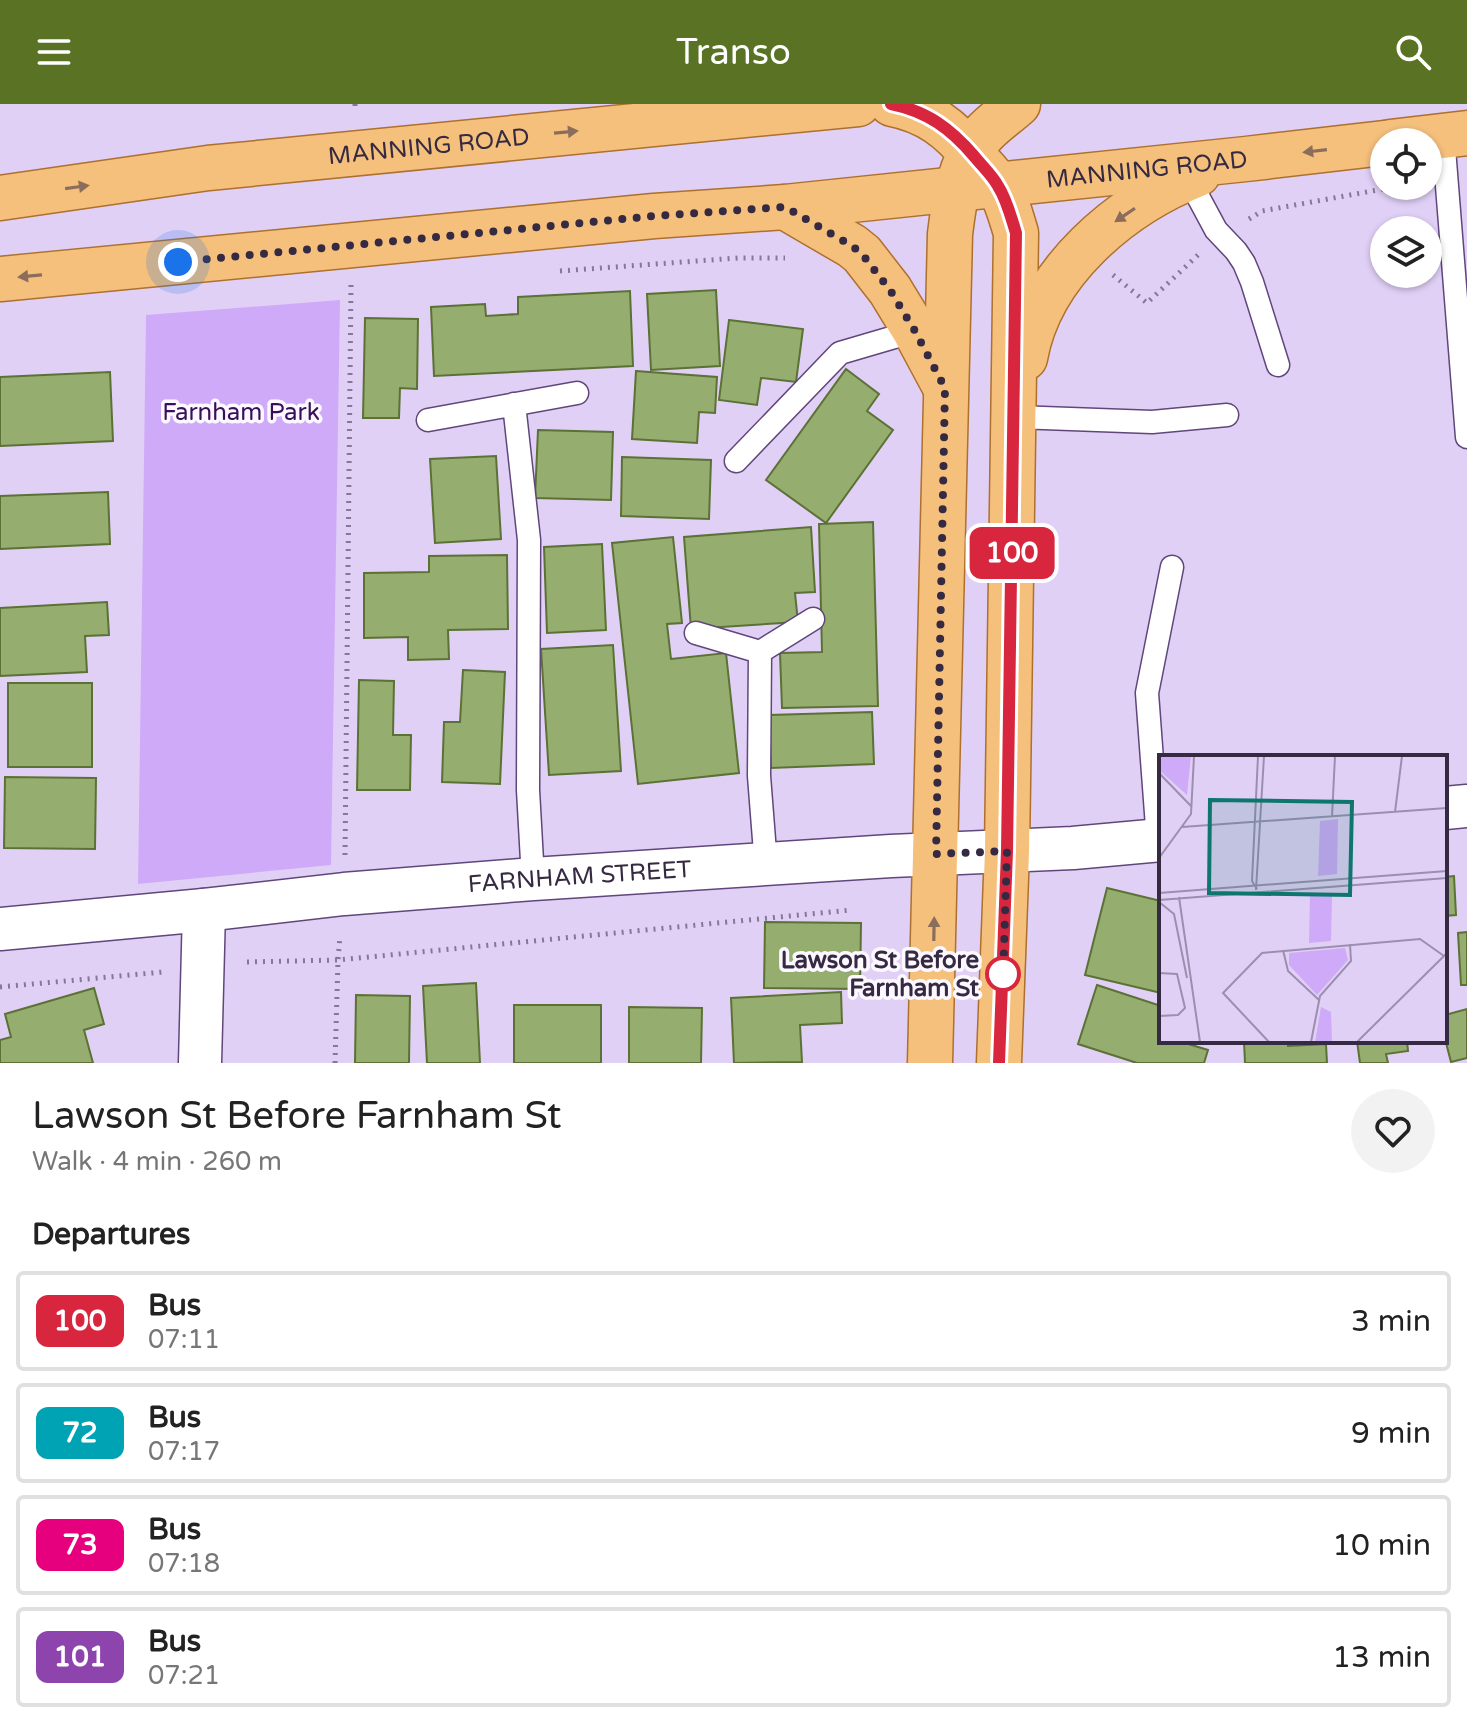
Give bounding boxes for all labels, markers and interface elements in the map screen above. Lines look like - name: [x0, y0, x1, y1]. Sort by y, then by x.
- icon: menu: [32, 30, 76, 74]
- icon: search: [1391, 30, 1435, 74]
- text: Transo: [676, 31, 791, 74]
- street label: MANNING ROAD: [327, 122, 531, 171]
- one-way arrow: [553, 125, 578, 138]
- map controls: [1370, 128, 1442, 288]
- button: locate: [1370, 128, 1442, 200]
- street label: MANNING ROAD: [1045, 144, 1249, 194]
- one-way arrow: [1302, 145, 1327, 158]
- one-way arrow: [65, 180, 90, 193]
- one-way arrow: [1114, 207, 1135, 222]
- button: layers: [1370, 216, 1442, 288]
- your location: [158, 242, 198, 282]
- one-way arrow: [17, 270, 42, 283]
- park label: Farnham Park: [162, 398, 320, 427]
- line badge: 100: [966, 527, 1058, 579]
- text: 100: [986, 536, 1038, 570]
- inset map: [1159, 755, 1447, 1043]
- street label: FARNHAM STREET: [467, 854, 693, 899]
- one-way arrow: [928, 916, 940, 941]
- place label: Lawson St Before Farnham St: [781, 946, 980, 1003]
- marker: Lawson St Before Farnham St: [986, 957, 1020, 991]
- button: heart: [1351, 1089, 1435, 1173]
- text: Lawson St Before Farnham St: [32, 1093, 562, 1139]
- text: Walk · 4 min · 260 m: [32, 1146, 282, 1177]
- text: Departures: [32, 1216, 190, 1253]
- text: Bus: [148, 1287, 201, 1324]
- text: 3 min: [1351, 1303, 1431, 1340]
- text: 100: [54, 1304, 106, 1338]
- text: 07:11: [148, 1324, 220, 1355]
- text: Bus: [148, 1399, 201, 1436]
- text: 9 min: [1351, 1415, 1431, 1452]
- text: 72: [62, 1416, 98, 1450]
- text: 07:17: [148, 1436, 220, 1467]
- text: Bus: [148, 1511, 201, 1548]
- text: 10 min: [1332, 1527, 1431, 1564]
- text: 73: [62, 1528, 98, 1562]
- text: 07:18: [148, 1548, 220, 1579]
- text: Bus: [148, 1623, 201, 1660]
- text: 13 min: [1332, 1639, 1431, 1676]
- text: 101: [54, 1640, 106, 1674]
- text: 07:21: [148, 1660, 220, 1691]

